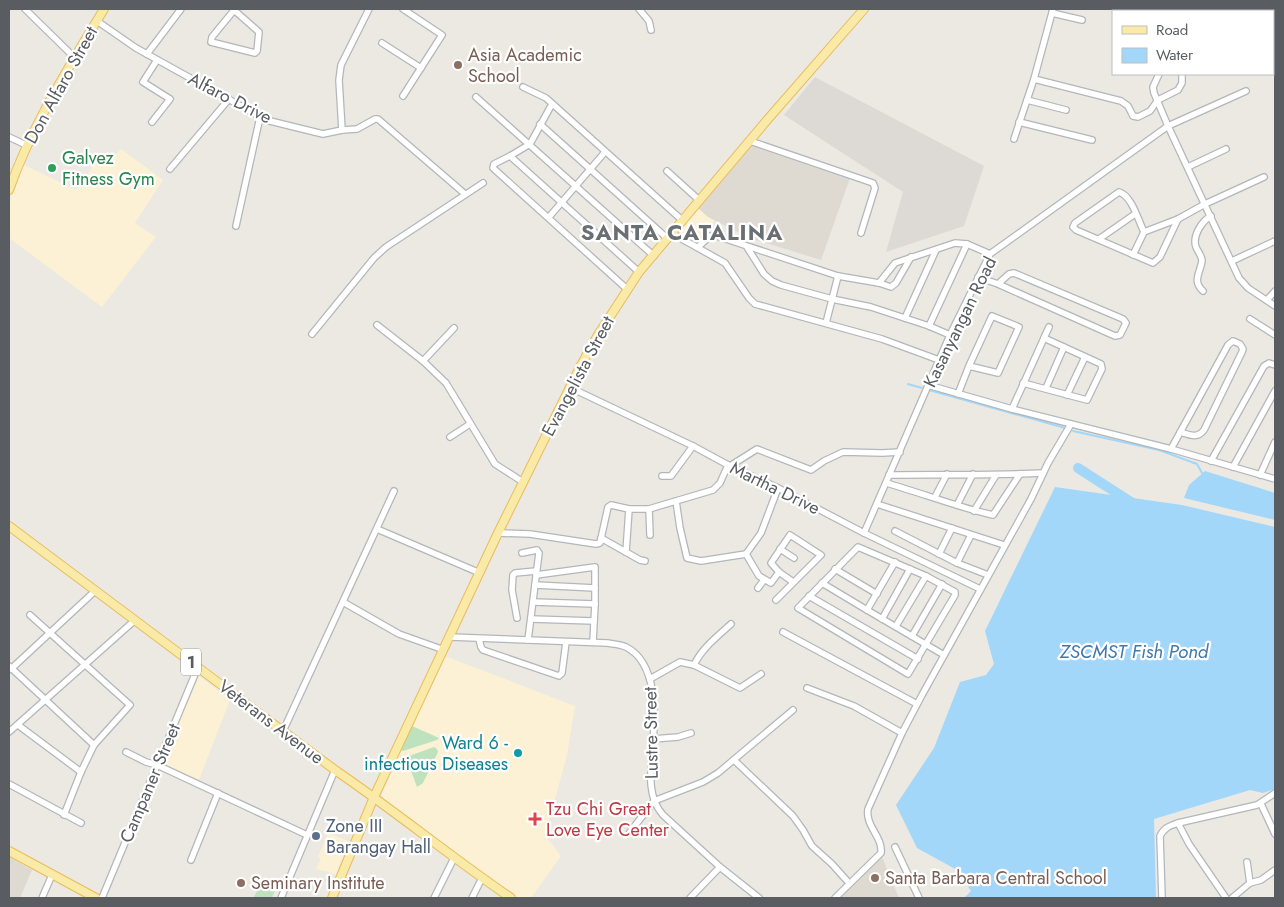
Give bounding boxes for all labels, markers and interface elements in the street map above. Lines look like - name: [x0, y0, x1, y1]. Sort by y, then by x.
- legend: [1112, 10, 1274, 75]
- text: Road: [1156, 19, 1188, 41]
- street label: Don Alfaro Street: [18, 21, 104, 149]
- place label: Asia Academic School: [468, 42, 582, 89]
- text: Water: [1156, 44, 1194, 66]
- marker: Asia Academic School: [452, 59, 464, 71]
- street label: Alfaro Drive: [184, 66, 276, 130]
- place label: Galvez Fitness Gym: [62, 145, 155, 192]
- marker: Galvez Fitness Gym: [46, 162, 58, 174]
- district label: SANTA CATALINA: [581, 216, 783, 248]
- street label: Kasanyangan Road: [917, 252, 1003, 392]
- street label: Evangelista Street: [535, 311, 621, 441]
- street label: Martha Drive: [726, 455, 824, 521]
- water label: ZSCMST Fish Pond: [1059, 638, 1210, 665]
- road number: 1: [181, 649, 201, 676]
- street label: Veterans Avenue: [213, 674, 329, 770]
- street label: Lustre Street: [637, 686, 665, 779]
- street label: Campaner Street: [113, 719, 187, 847]
- place label: Ward 6 - infectious Diseases: [364, 730, 508, 777]
- marker: Ward 6 - infectious Diseases: [512, 747, 524, 759]
- place label: Tzu Chi Great Love Eye Center: [546, 796, 670, 843]
- marker: Tzu Chi Great Love Eye Center: [528, 812, 542, 826]
- place label: Zone III Barangay Hall: [326, 813, 431, 860]
- marker: Zone III Barangay Hall: [310, 830, 322, 842]
- place label: Santa Barbara Central School: [885, 865, 1107, 891]
- place label: Seminary Institute: [251, 870, 384, 896]
- marker: Santa Barbara Central School: [869, 872, 881, 884]
- marker: Seminary Institute: [235, 877, 247, 889]

